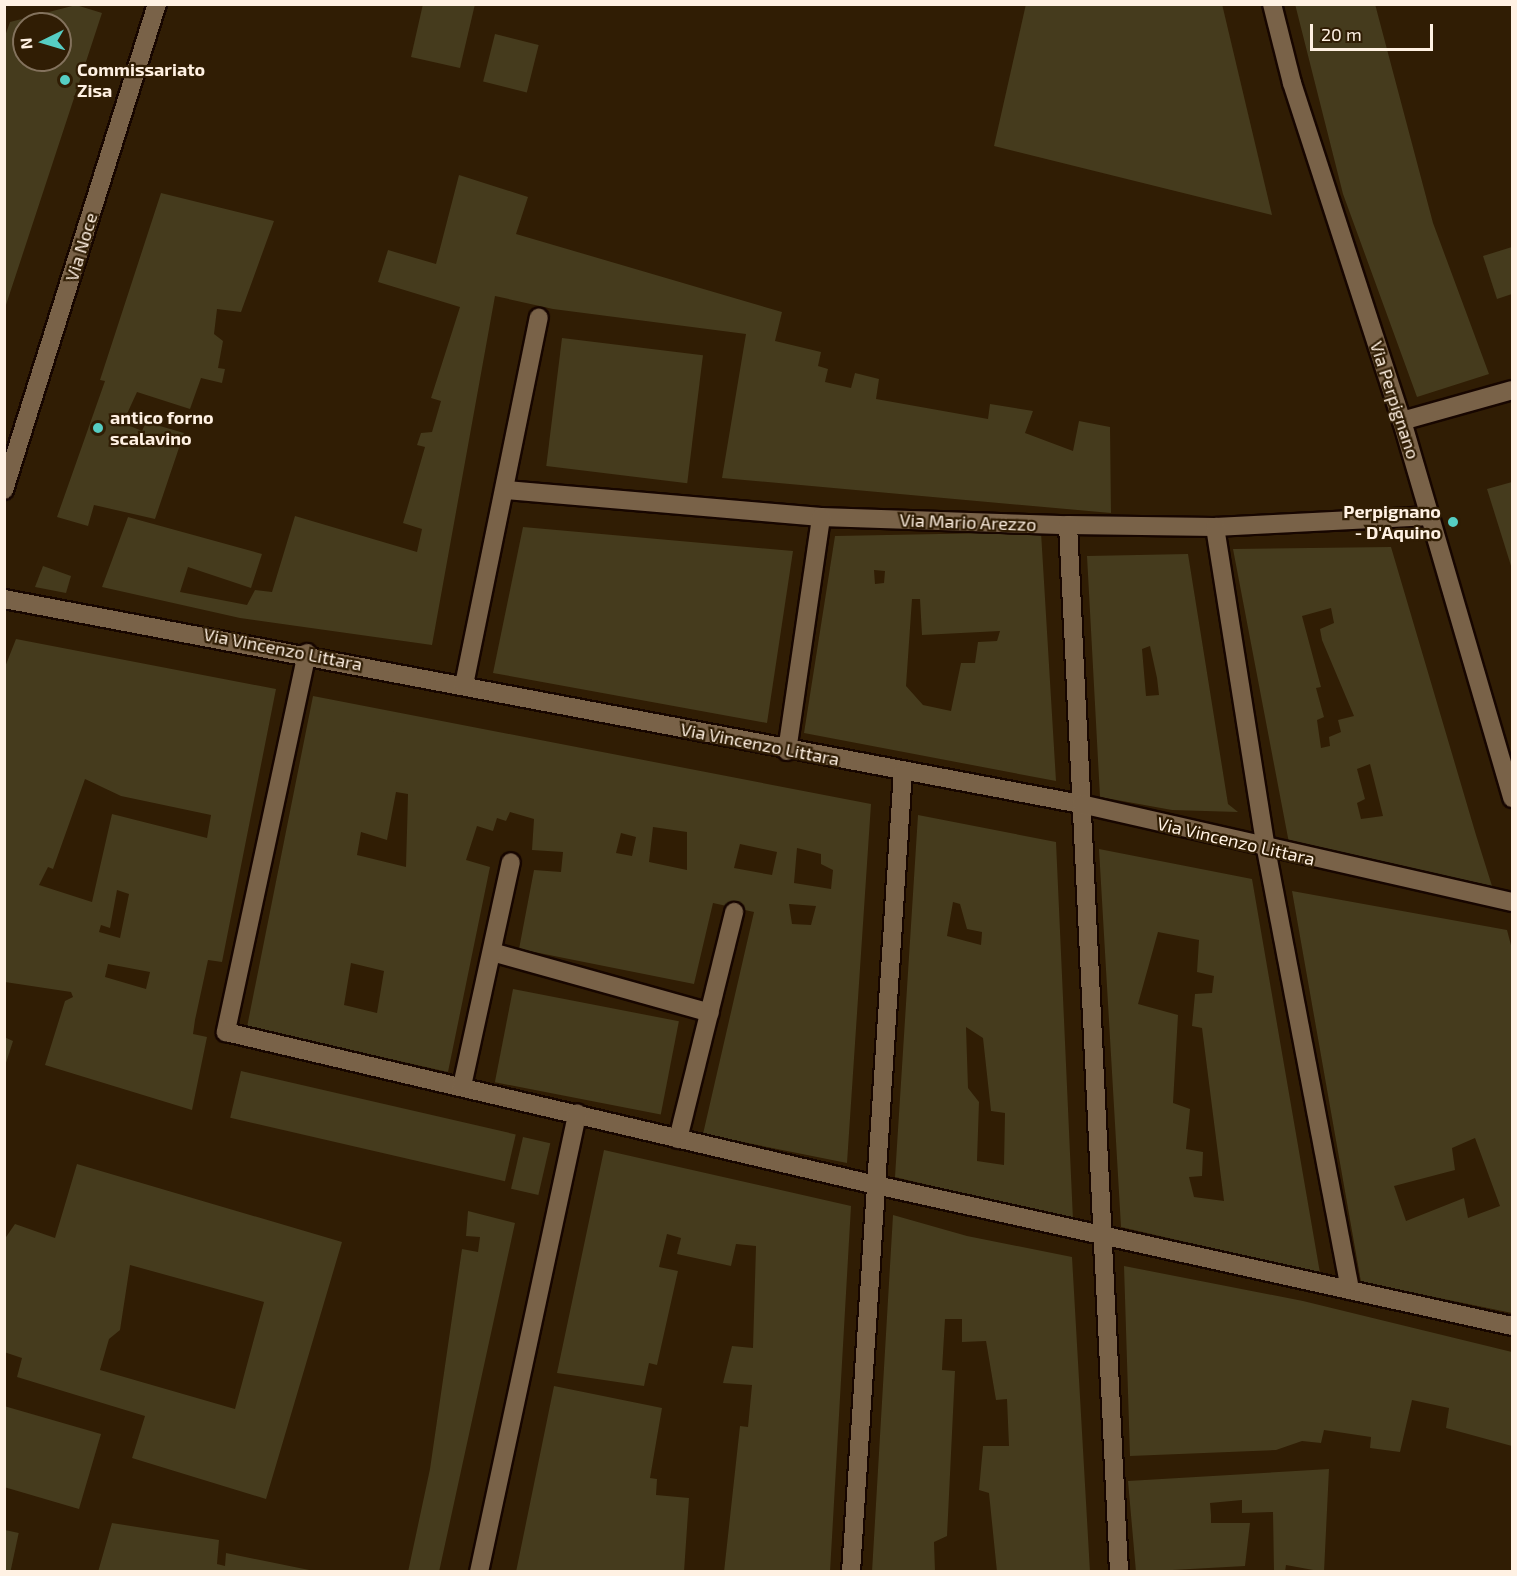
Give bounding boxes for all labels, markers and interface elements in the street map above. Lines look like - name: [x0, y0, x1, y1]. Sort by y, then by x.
- north arrow: [12, 12, 72, 72]
- scale bar: [1313, 12, 1436, 50]
- text: 20 m: [1321, 23, 1362, 45]
- text: N: [16, 37, 36, 50]
- place label: Commissariato Zisa: [77, 59, 205, 101]
- marker: Commissariato Zisa: [58, 73, 72, 87]
- street label: Via Noce: [60, 210, 102, 284]
- street label: Via Perpignano: [1366, 338, 1424, 462]
- place label: antico forno scalavino: [110, 407, 214, 450]
- marker: antico forno scalavino: [91, 421, 105, 435]
- place label: Perpignano - D'Aquino: [1343, 501, 1441, 544]
- street label: Via Mario Arezzo: [899, 509, 1037, 535]
- marker: Perpignano - D'Aquino: [1446, 515, 1460, 529]
- street label: Via Vincenzo Littara: [202, 623, 364, 675]
- street label: Via Vincenzo Littara: [679, 718, 841, 770]
- street label: Via Vincenzo Littara: [1155, 812, 1317, 870]

